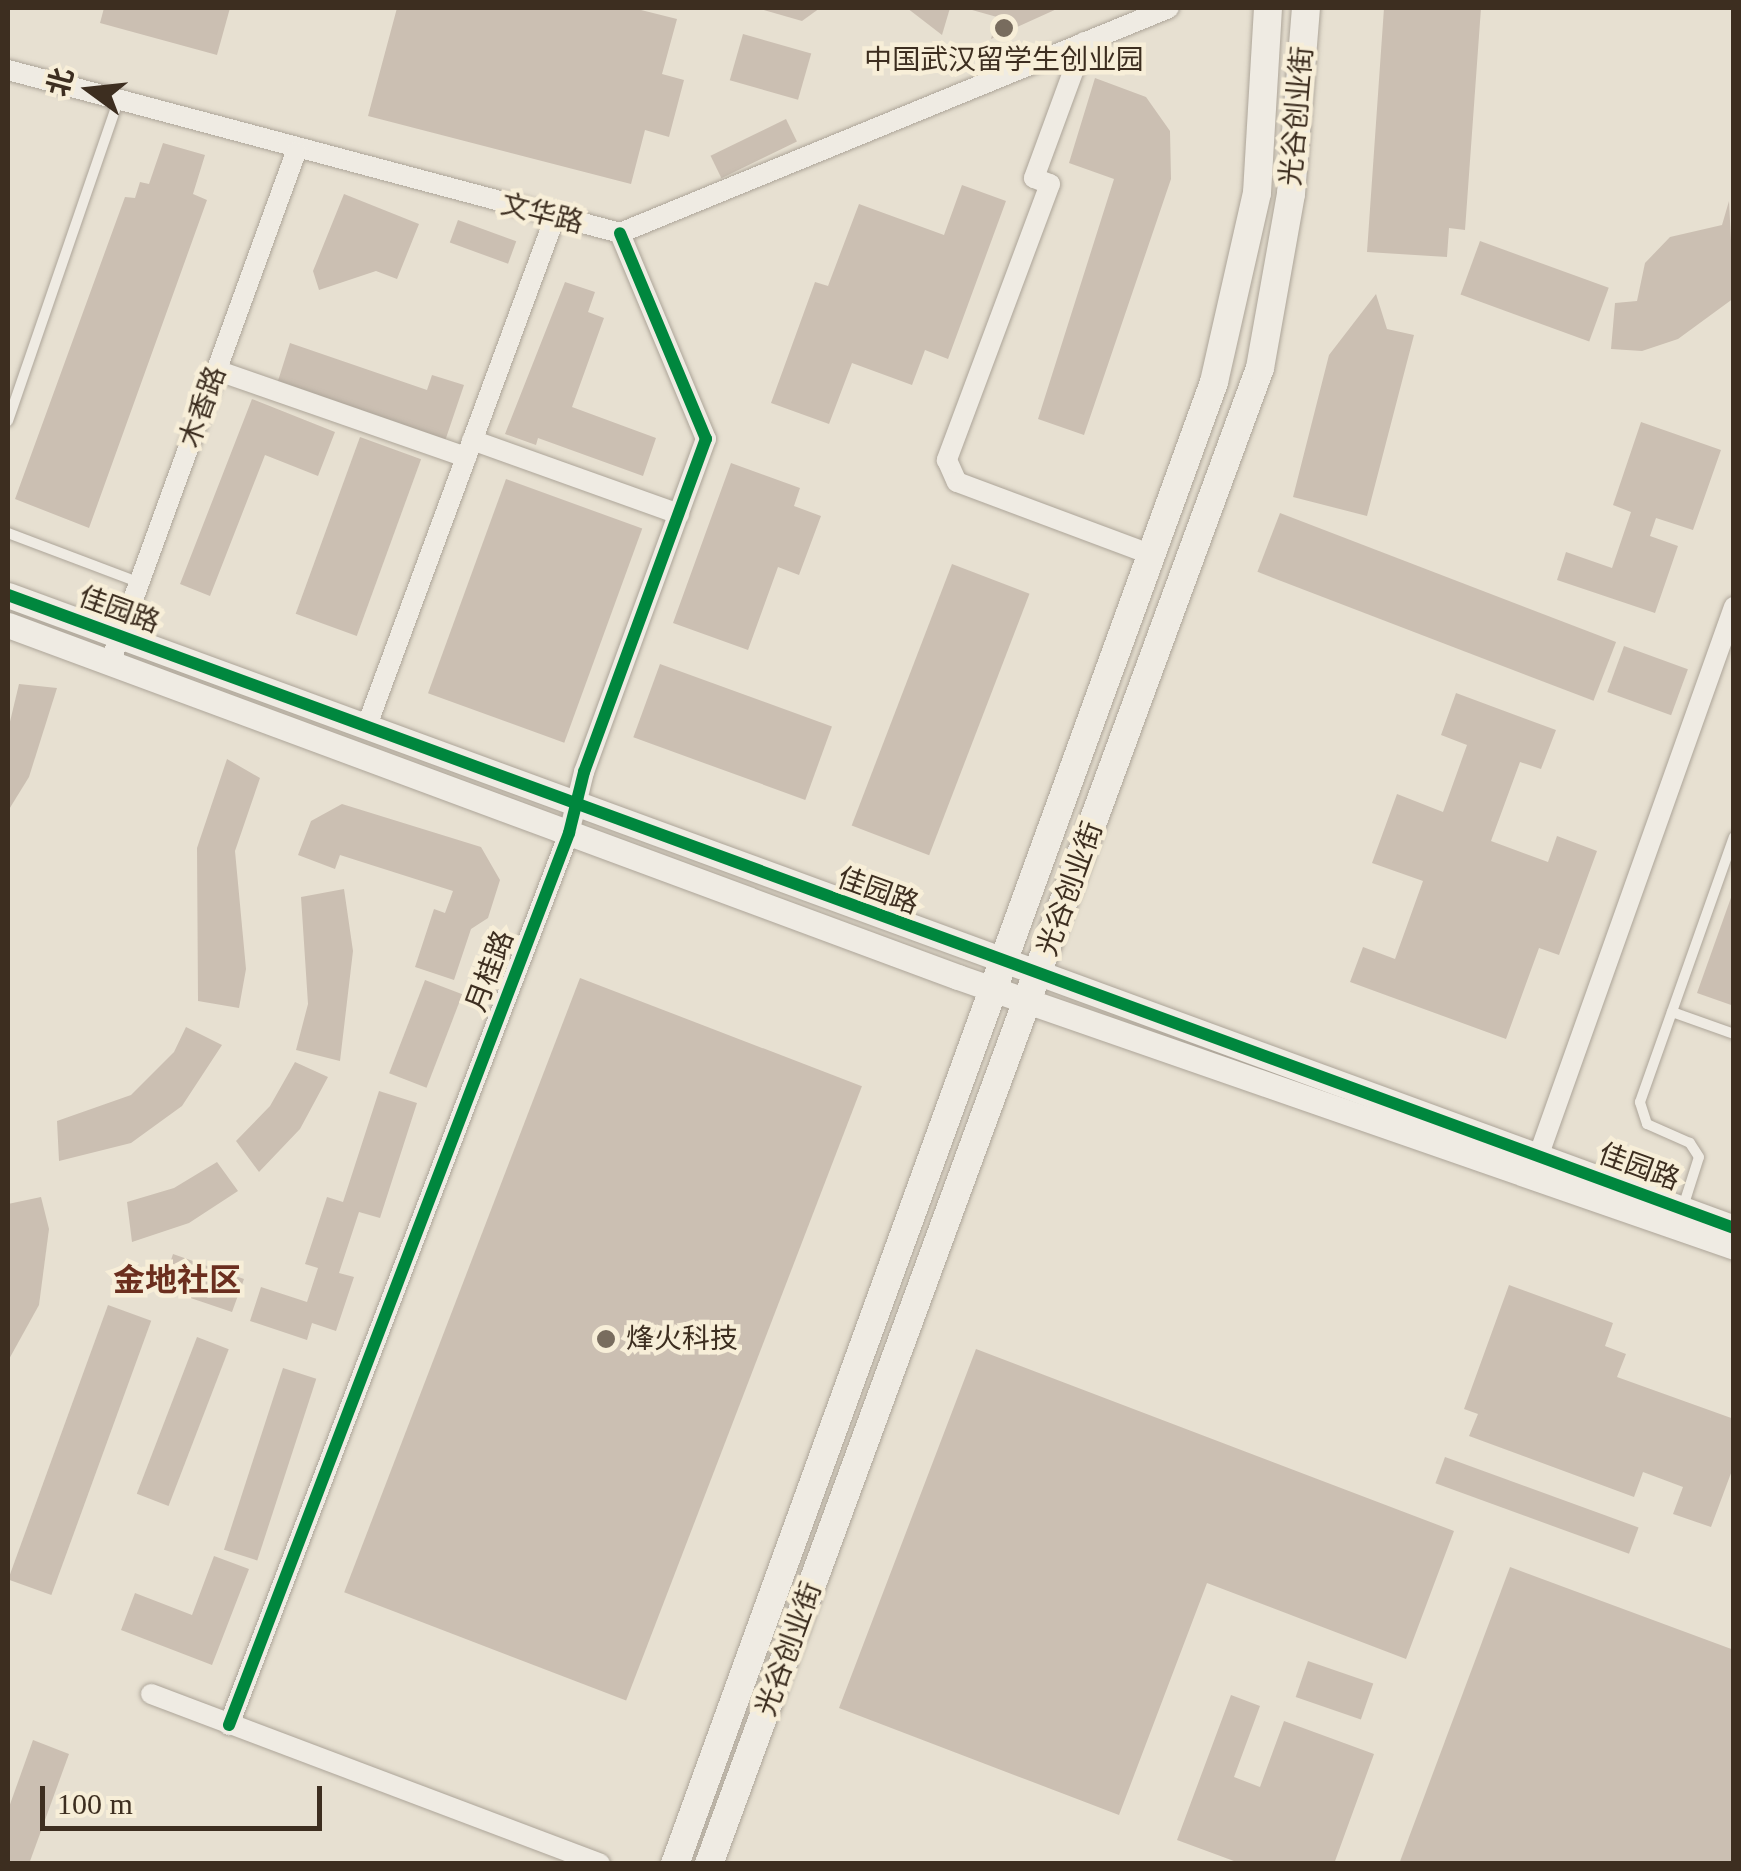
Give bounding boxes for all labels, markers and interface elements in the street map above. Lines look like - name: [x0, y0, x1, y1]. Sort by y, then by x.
- marker: 中国武汉留学生创业园: [993, 17, 1015, 39]
- north arrow: [40, 40, 140, 140]
- place label: 中国武汉留学生创业园: [864, 43, 1144, 77]
- street label: 光谷创业街: [1274, 45, 1320, 187]
- text: 北: [42, 65, 79, 100]
- street label: 文华路: [497, 188, 587, 240]
- street label: 木香路: [173, 362, 233, 452]
- street label: 佳园路: [74, 580, 164, 640]
- street label: 光谷创业街: [1030, 817, 1110, 961]
- street label: 佳园路: [833, 861, 923, 921]
- street label: 月桂路: [459, 926, 521, 1016]
- street label: 佳园路: [1594, 1137, 1684, 1197]
- district label: 金地社区: [113, 1261, 241, 1299]
- place label: 烽火科技: [626, 1322, 738, 1356]
- marker: 烽火科技: [595, 1328, 617, 1350]
- street label: 光谷创业街: [749, 1577, 829, 1721]
- scale bar: [45, 1766, 328, 1828]
- text: 100 m: [57, 1787, 133, 1820]

